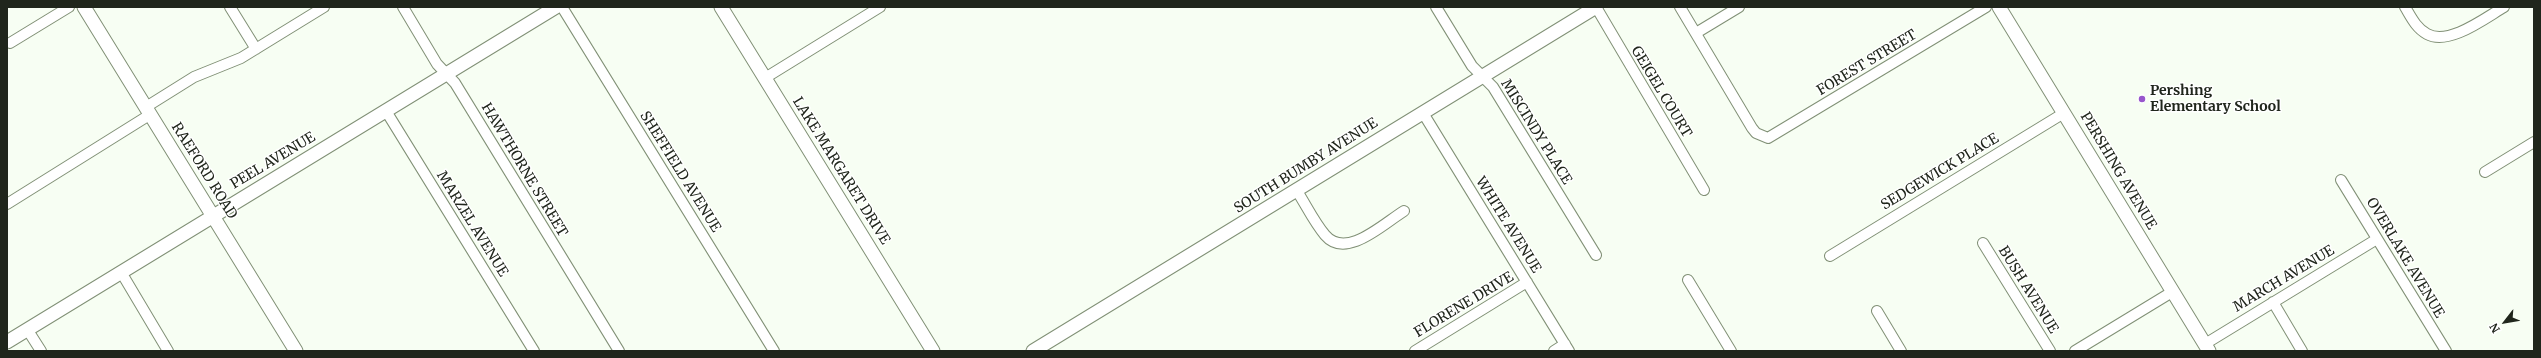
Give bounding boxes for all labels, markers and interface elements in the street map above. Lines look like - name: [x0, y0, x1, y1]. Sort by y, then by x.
- street label: FOREST STREET: [1814, 27, 1920, 99]
- street label: GEIGEL COURT: [1627, 43, 1695, 141]
- street label: MISCINDY PLACE: [1497, 76, 1575, 188]
- place label: Pershing Elementary School: [2150, 83, 2281, 116]
- street label: LAKE MARGARET DRIVE: [789, 94, 893, 248]
- marker: Pershing Elementary School: [2137, 94, 2147, 104]
- street label: HAWTHORNE STREET: [477, 100, 571, 240]
- street label: SHEFFIELD AVENUE: [636, 109, 724, 235]
- street label: PERSHING AVENUE: [2076, 109, 2160, 233]
- street label: SOUTH BUMBY AVENUE: [1231, 115, 1381, 217]
- street label: RAEFORD ROAD: [168, 120, 240, 222]
- street label: PEEL AVENUE: [228, 129, 318, 193]
- street label: SEDGEWICK PLACE: [1878, 130, 2002, 214]
- street label: MARZEL AVENUE: [433, 168, 511, 280]
- street label: WHITE AVENUE: [1472, 174, 1544, 276]
- street label: OVERLAKE AVENUE: [2363, 195, 2447, 321]
- street label: MARCH AVENUE: [2230, 242, 2338, 316]
- street label: BUSH AVENUE: [1994, 243, 2062, 337]
- street label: FLORENE DRIVE: [1411, 269, 1517, 341]
- north arrow: [2485, 302, 2525, 342]
- text: N: [2486, 321, 2503, 336]

